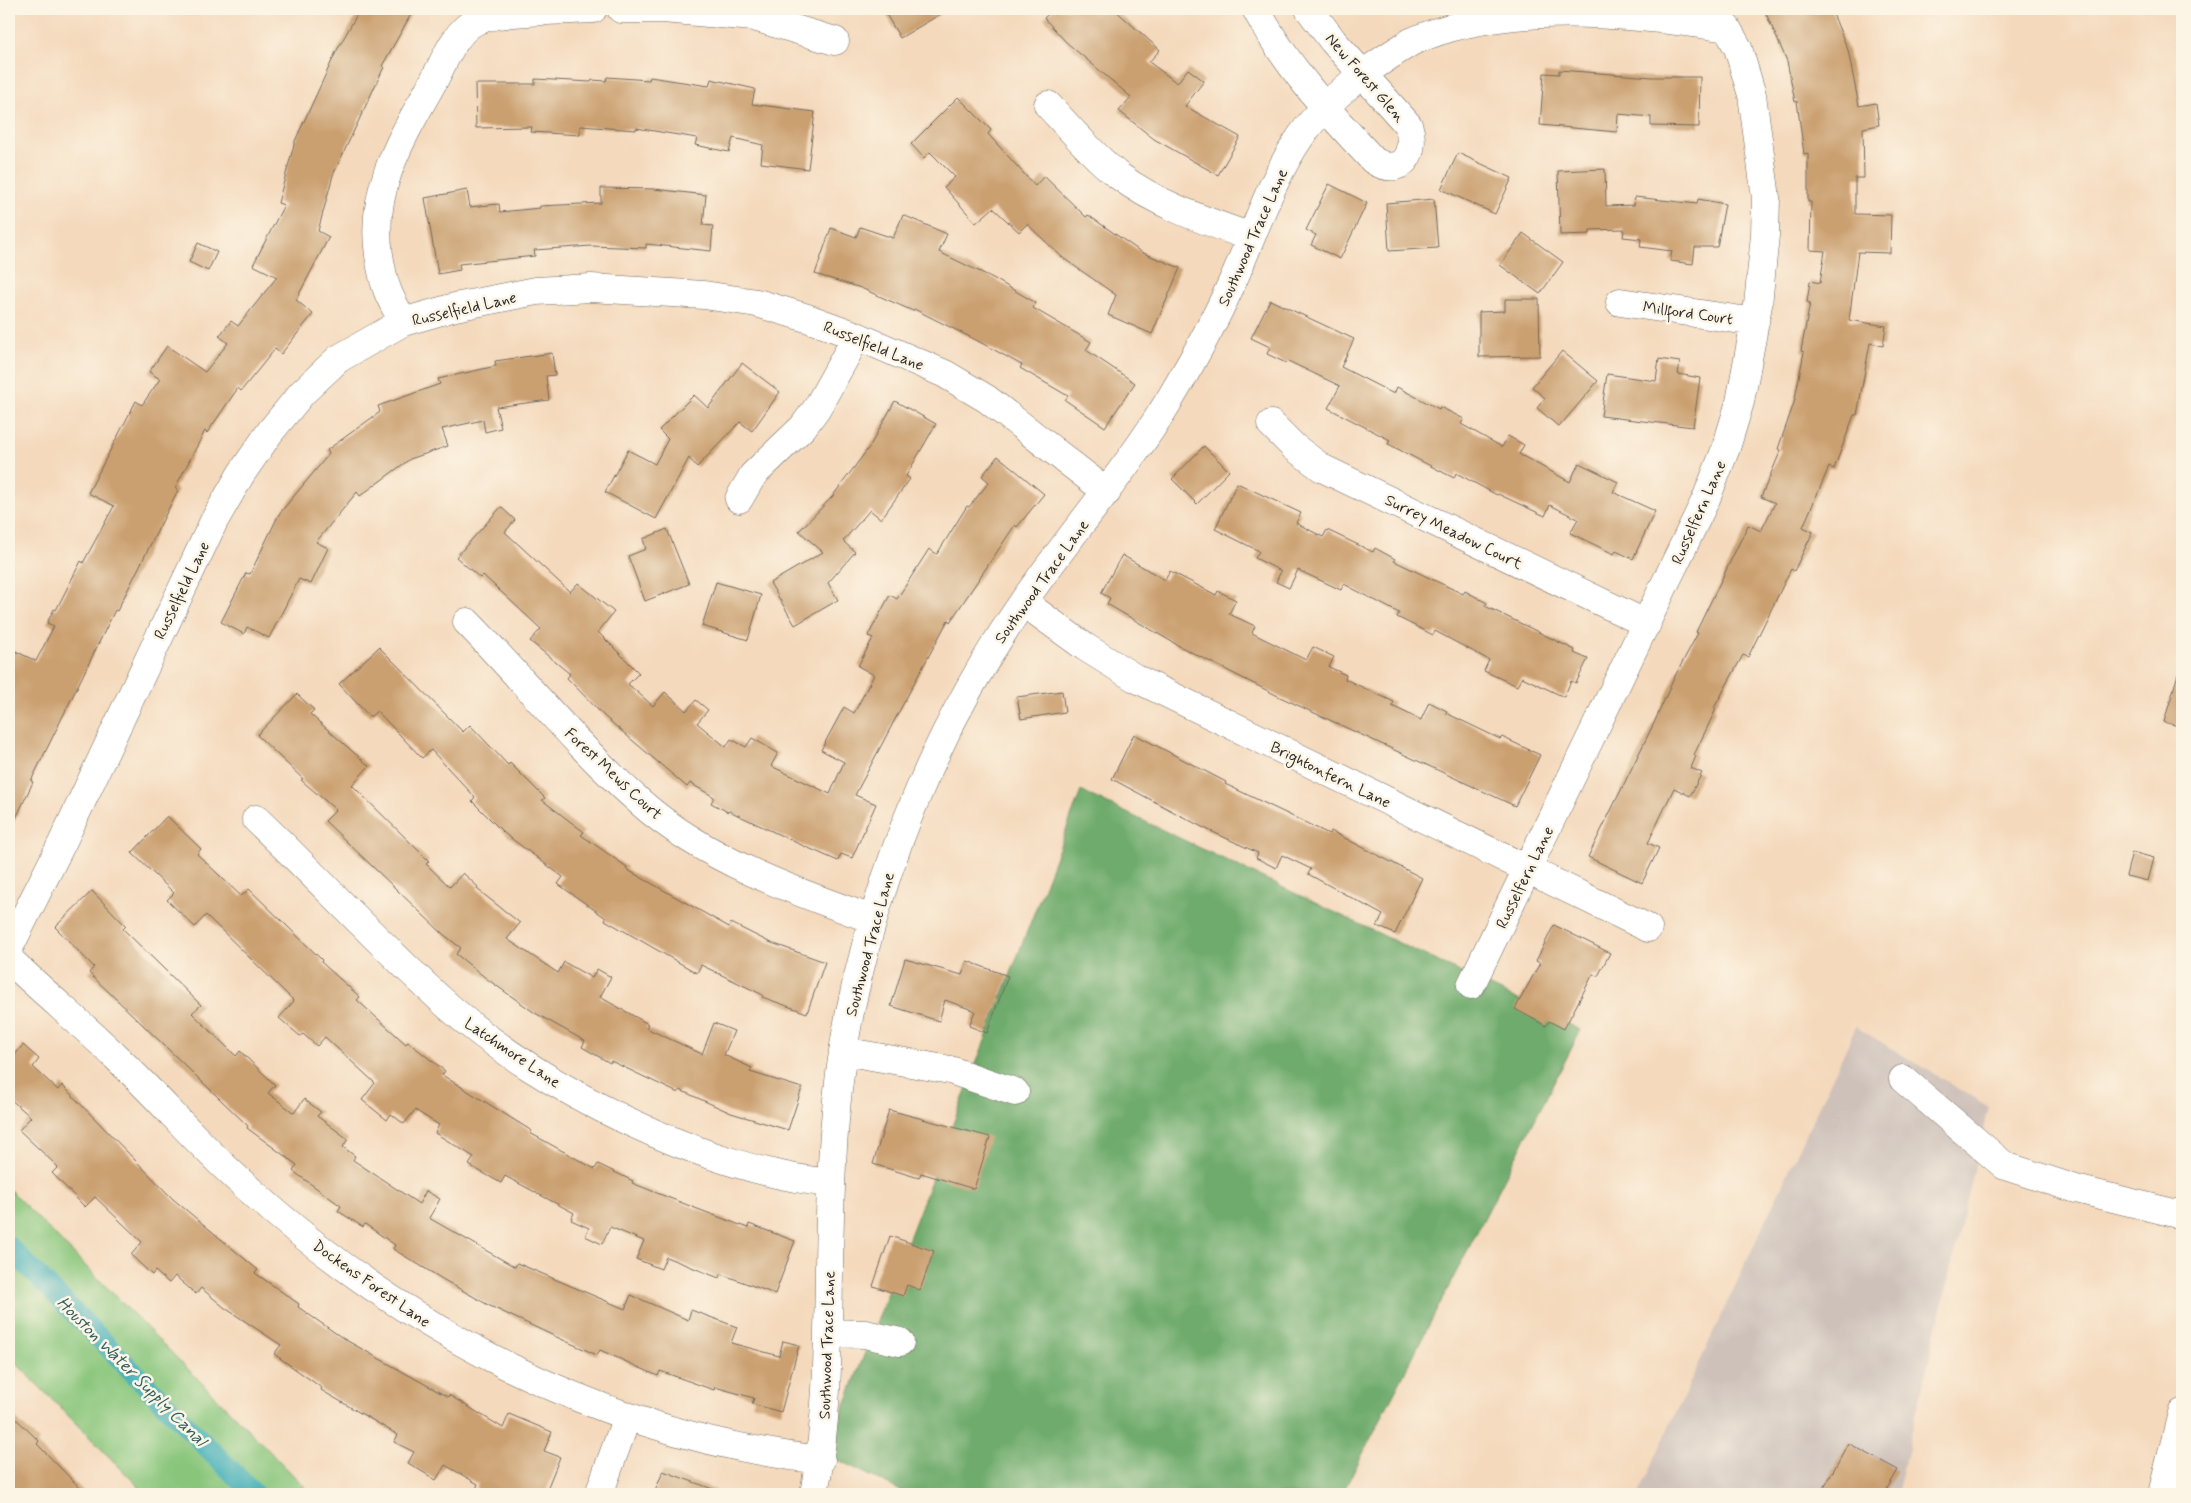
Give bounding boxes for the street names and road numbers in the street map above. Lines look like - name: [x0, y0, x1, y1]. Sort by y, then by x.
- street label: New Forest Glen: [1320, 29, 1410, 127]
- street label: Southwood Trace Lane: [1214, 165, 1293, 310]
- street label: Russelfield Lane: [410, 287, 519, 332]
- street label: Millford Court: [1641, 297, 1734, 332]
- street label: Russelfield Lane: [820, 317, 927, 376]
- street label: Russelfern Lane: [1667, 457, 1732, 568]
- street label: Surrey Meadow Court: [1381, 490, 1526, 575]
- street label: Southwood Trace Lane: [990, 516, 1094, 648]
- street label: Russelfield Lane: [150, 538, 215, 643]
- street label: Forest Mews Court: [560, 723, 667, 825]
- street label: Brightonfern Lane: [1266, 737, 1394, 815]
- street label: Russelfern Lane: [1491, 823, 1559, 932]
- street label: Southwood Trace Lane: [841, 870, 900, 1019]
- street label: Latchmore Lane: [460, 1013, 564, 1093]
- street label: Dockens Forest Lane: [308, 1236, 434, 1333]
- street label: Southwood Trace Lane: [814, 1270, 841, 1420]

